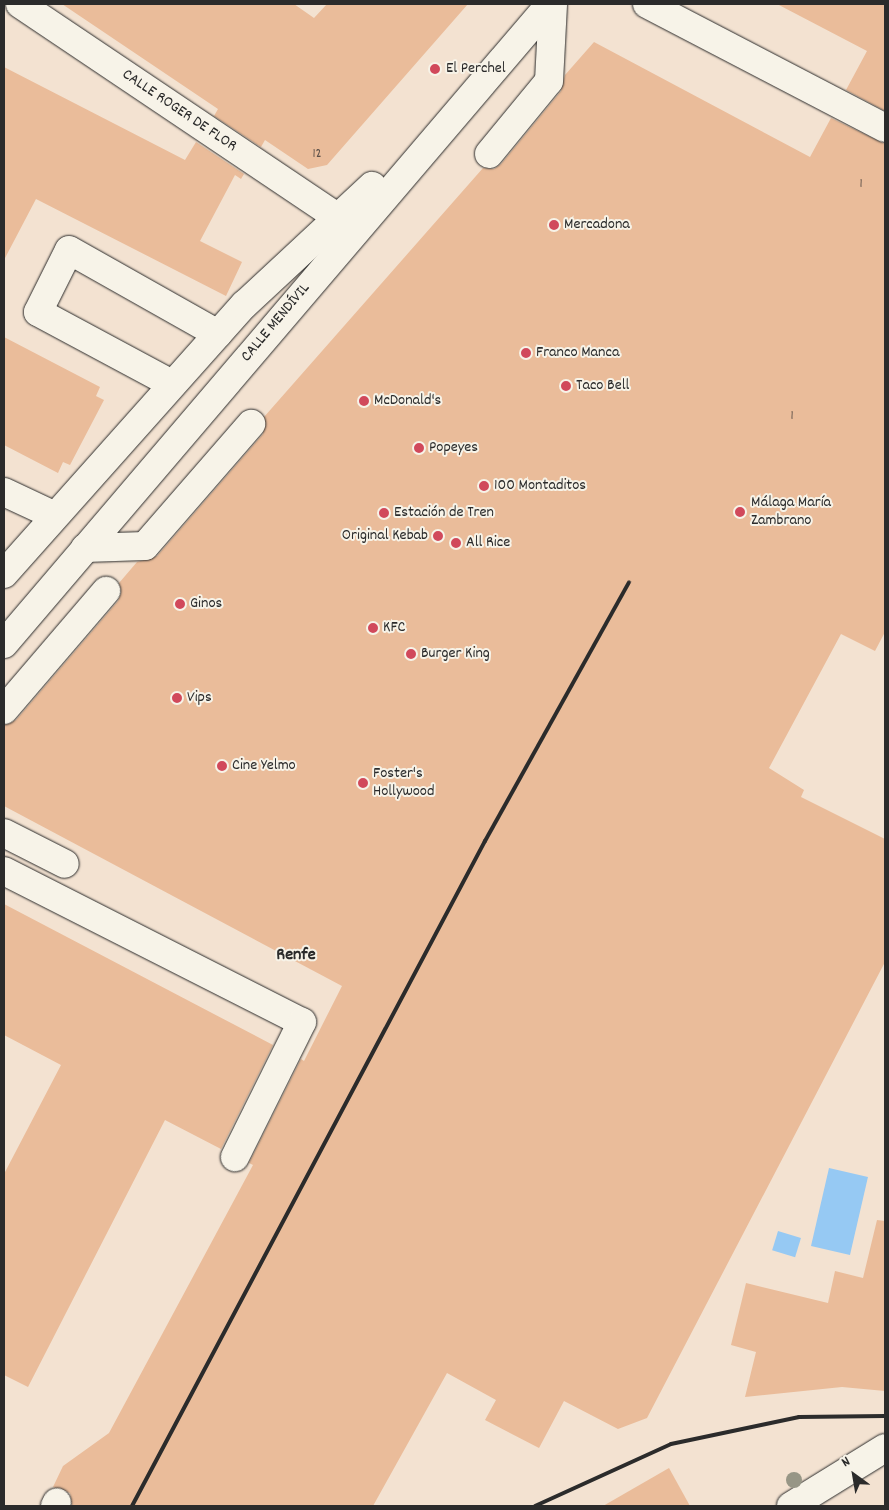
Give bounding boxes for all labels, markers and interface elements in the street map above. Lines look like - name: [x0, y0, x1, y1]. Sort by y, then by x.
- place label: El Perchel: [446, 59, 506, 79]
- marker: El Perchel: [428, 62, 442, 76]
- street label: CALLE ROGER DE FLOR: [118, 65, 240, 157]
- house number: 12: [312, 146, 322, 162]
- house number: 1: [859, 176, 863, 192]
- place label: Mercadona: [564, 215, 630, 235]
- marker: Mercadona: [548, 219, 560, 231]
- street label: CALLE MENDÍVIL: [237, 280, 315, 366]
- place label: Franco Manca: [536, 343, 619, 363]
- marker: Franco Manca: [520, 347, 532, 359]
- place label: Taco Bell: [576, 376, 629, 396]
- marker: Taco Bell: [560, 380, 572, 392]
- place label: McDonald's: [374, 391, 441, 411]
- marker: McDonald's: [358, 395, 370, 407]
- house number: 1: [790, 408, 794, 424]
- place label: Popeyes: [429, 438, 478, 458]
- marker: Popeyes: [413, 442, 425, 454]
- place label: 100 Montaditos: [494, 476, 586, 496]
- marker: 100 Montaditos: [478, 480, 490, 492]
- place label: Málaga María Zambrano: [751, 493, 831, 531]
- place label: Estación de Tren: [394, 503, 494, 523]
- marker: Málaga María Zambrano: [733, 505, 747, 519]
- marker: Estación de Tren: [378, 507, 390, 519]
- place label: Original Kebab: [342, 526, 428, 546]
- marker: Original Kebab: [432, 530, 444, 542]
- place label: All Rice: [466, 533, 510, 553]
- marker: All Rice: [450, 537, 462, 549]
- place label: Ginos: [190, 594, 222, 614]
- marker: Ginos: [174, 598, 186, 610]
- place label: KFC: [383, 618, 405, 638]
- marker: KFC: [367, 622, 379, 634]
- place label: Burger King: [421, 644, 490, 664]
- marker: Burger King: [405, 648, 417, 660]
- place label: Vips: [187, 688, 212, 708]
- marker: Vips: [171, 692, 183, 704]
- place label: Cine Yelmo: [232, 756, 296, 776]
- marker: Cine Yelmo: [216, 760, 228, 772]
- place label: Foster's Hollywood: [373, 764, 434, 802]
- marker: Foster's Hollywood: [357, 777, 369, 789]
- district label: Renfe: [276, 945, 316, 967]
- north arrow: [829, 1450, 879, 1500]
- text: N: [838, 1452, 854, 1473]

